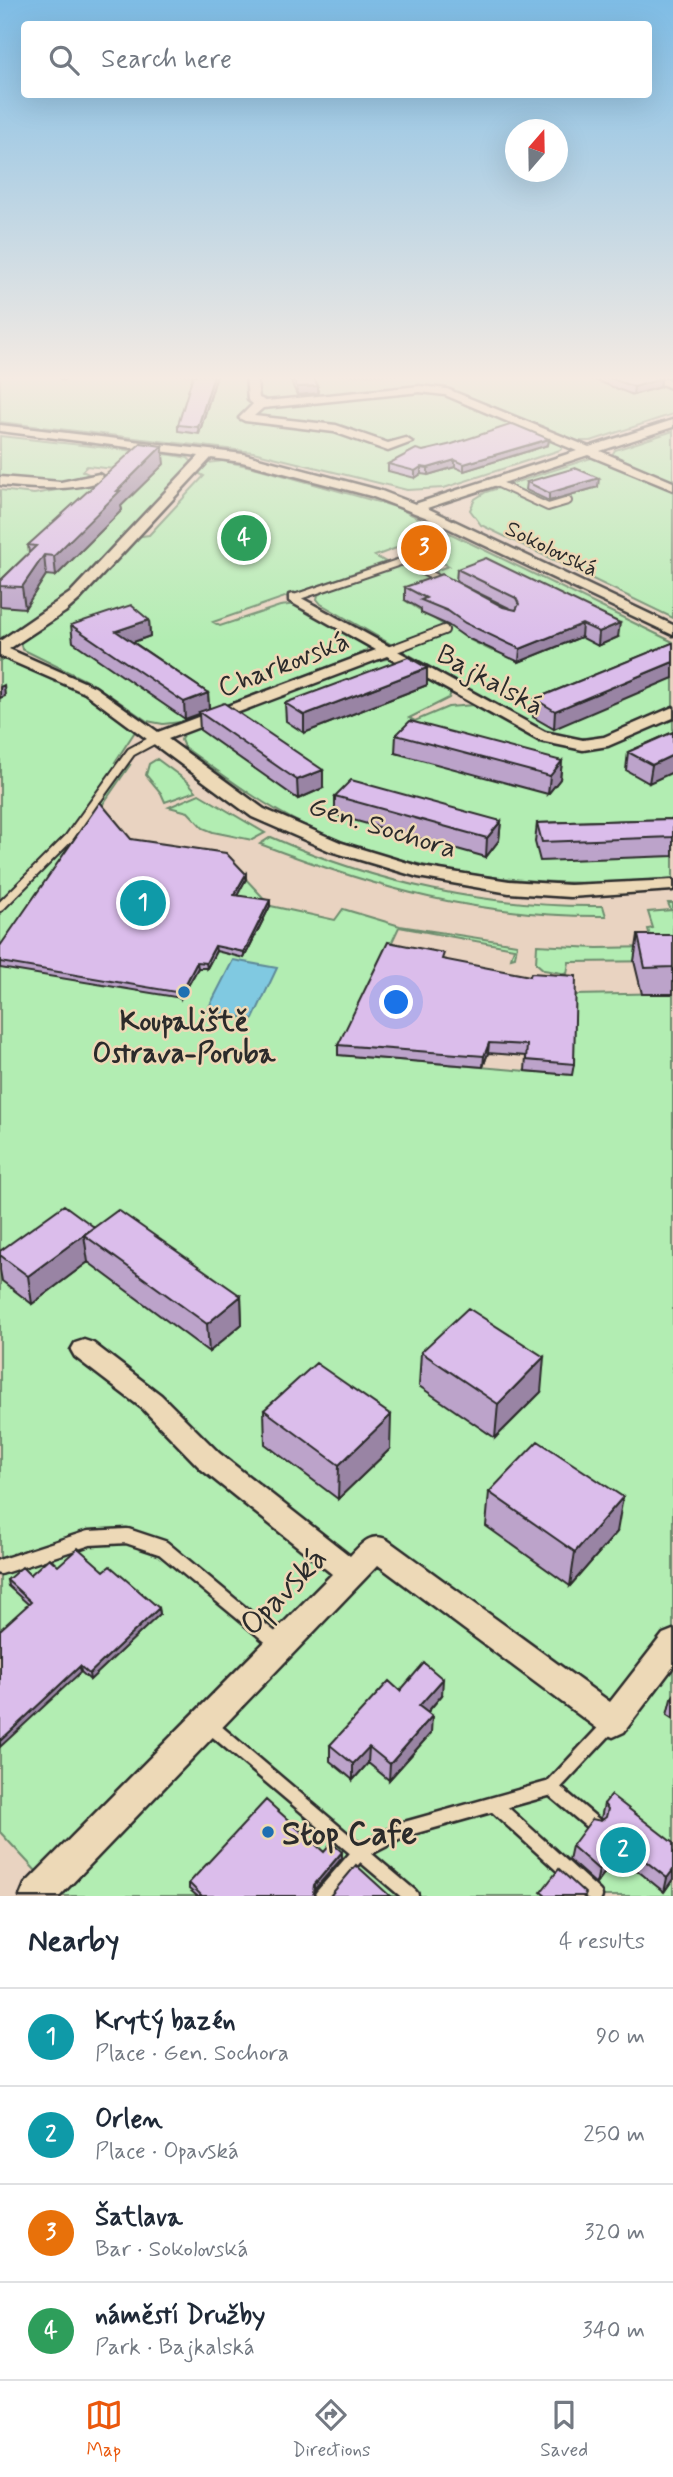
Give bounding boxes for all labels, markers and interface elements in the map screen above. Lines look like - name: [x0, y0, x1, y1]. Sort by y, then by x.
- search box: [21, 21, 652, 98]
- icon: search: [45, 41, 83, 79]
- text: Search here: [101, 43, 232, 77]
- north arrow: [505, 119, 568, 182]
- pin: 4: [221, 512, 267, 564]
- street label: Sokolovská: [500, 514, 603, 585]
- pin: 3: [401, 522, 447, 574]
- street label: Charkovská: [213, 623, 355, 707]
- street label: Bajkalská: [430, 637, 550, 726]
- street label: Gen. Sochora: [304, 788, 461, 868]
- pin: 1: [120, 877, 166, 929]
- marker: Koupaliště Ostrava-Poruba: [176, 984, 192, 1000]
- your location: [379, 985, 413, 1019]
- place label: Koupaliště Ostrava-Poruba: [93, 1004, 277, 1073]
- street label: Opavská: [231, 1538, 338, 1646]
- place label: Stop Cafe: [282, 1813, 417, 1857]
- marker: Stop Cafe: [260, 1824, 276, 1840]
- pin: 2: [600, 1824, 646, 1876]
- text: Nearby: [28, 1922, 119, 1961]
- text: 4 results: [559, 1927, 645, 1957]
- text: Krytý bazén: [95, 2005, 236, 2039]
- text: 1: [46, 2022, 56, 2052]
- text: 90 m: [596, 2022, 645, 2052]
- text: Place · Gen. Sochora: [95, 2039, 289, 2069]
- text: Orlen: [95, 2103, 163, 2137]
- text: 2: [45, 2120, 57, 2150]
- text: 250 m: [583, 2120, 645, 2150]
- text: Place · Opavská: [95, 2137, 239, 2167]
- text: Šatlava: [95, 2201, 183, 2235]
- text: 3: [46, 2218, 56, 2248]
- text: 320 m: [584, 2218, 645, 2248]
- text: Bar · Sokolovská: [95, 2235, 248, 2265]
- text: náměstí Družby: [95, 2299, 265, 2333]
- text: 4: [44, 2316, 58, 2346]
- text: 340 m: [582, 2316, 645, 2346]
- text: Park · Bajkalská: [95, 2333, 255, 2363]
- tab: Map: [85, 2396, 123, 2463]
- tab: Directions: [292, 2396, 371, 2463]
- tab: Saved: [540, 2396, 588, 2463]

